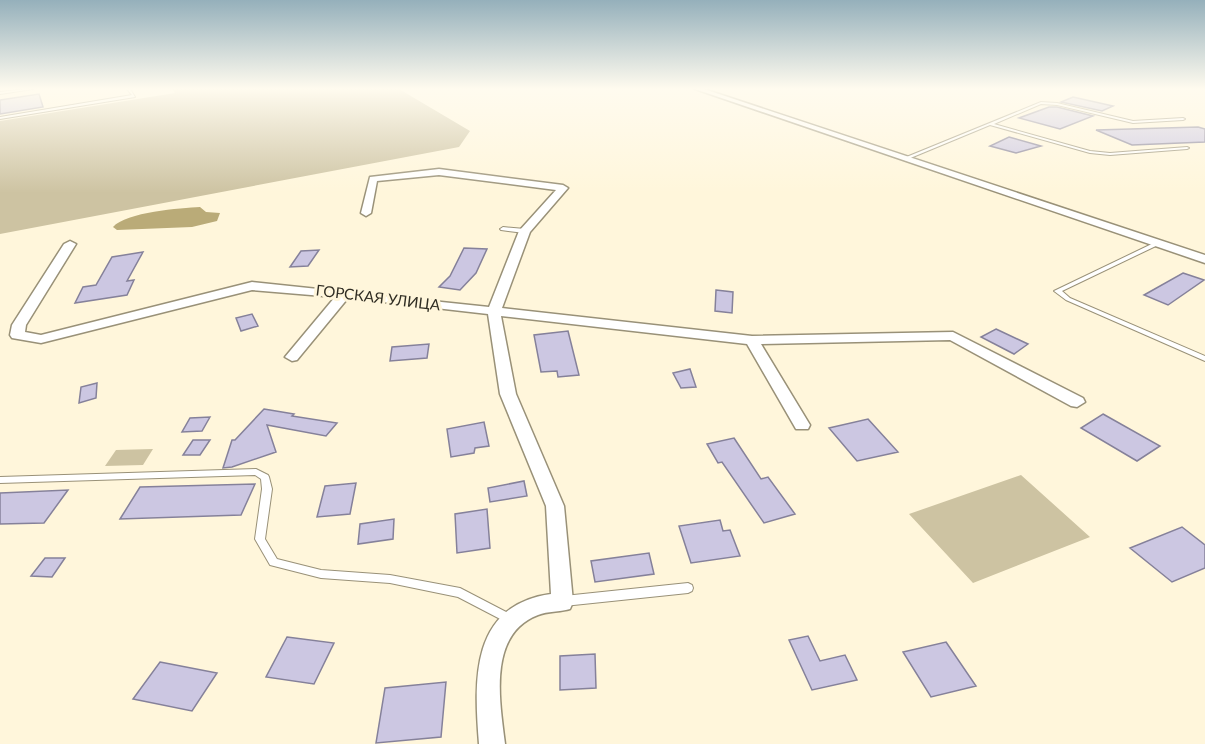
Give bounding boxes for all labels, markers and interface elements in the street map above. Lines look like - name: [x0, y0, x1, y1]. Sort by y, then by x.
- street label: ГОРСКАЯ УЛИЦА: [315, 280, 442, 314]

